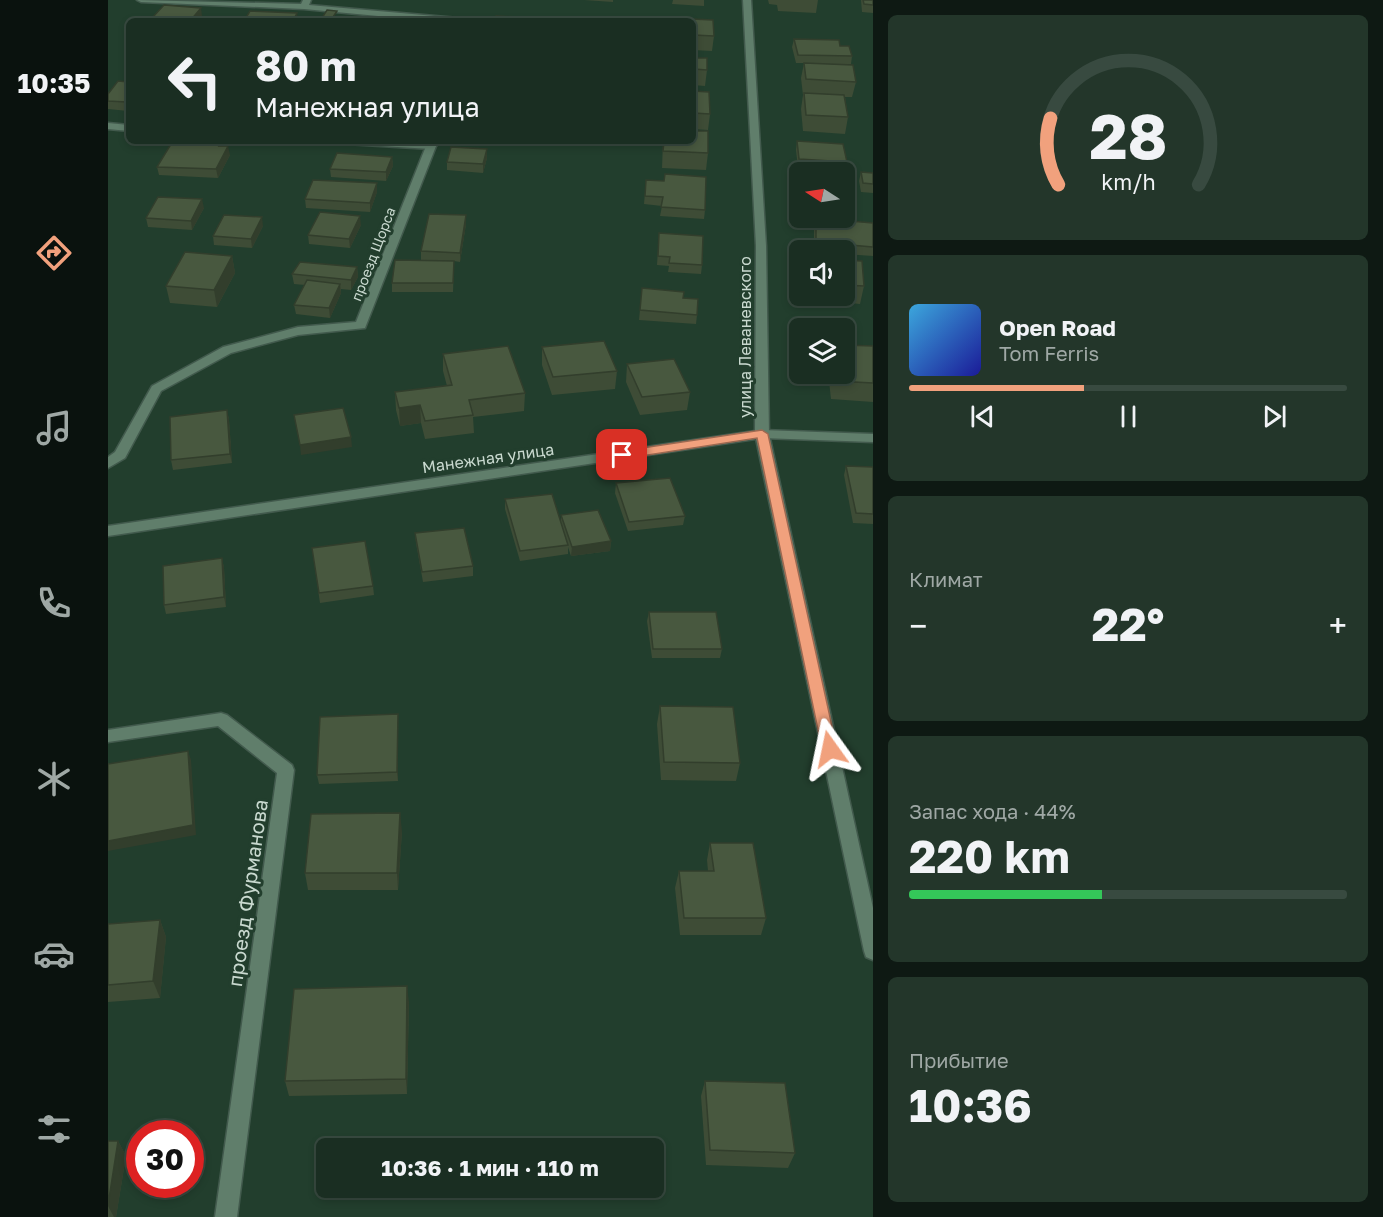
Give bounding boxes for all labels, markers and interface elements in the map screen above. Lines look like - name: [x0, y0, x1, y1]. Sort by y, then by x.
- text: 80 m: [255, 40, 356, 90]
- icon: left: [156, 42, 234, 120]
- text: 10:35: [17, 67, 91, 99]
- text: Манежная улица: [255, 91, 480, 123]
- text: 28: [1089, 98, 1167, 173]
- north arrow: [789, 162, 855, 228]
- map controls: [789, 162, 855, 384]
- text: km/h: [1101, 169, 1155, 195]
- street label: проезд Щорса: [347, 205, 399, 303]
- icon: directions: [33, 232, 75, 274]
- button: sound: [789, 240, 855, 306]
- street label: улица Леваневского: [735, 256, 755, 418]
- text: Open Road: [999, 314, 1116, 341]
- button: layers: [789, 318, 855, 384]
- text: Tom Ferris: [999, 341, 1099, 365]
- icon: previous: [966, 400, 999, 433]
- icon: pause: [1112, 400, 1145, 433]
- icon: next: [1258, 400, 1291, 433]
- icon: music: [33, 407, 75, 449]
- pin: [596, 429, 647, 480]
- icon: arrive: [605, 438, 638, 471]
- street label: Манежная улица: [421, 439, 555, 477]
- text: Климат: [909, 567, 983, 591]
- icon: phone: [33, 582, 75, 624]
- text: 22°: [1092, 597, 1164, 651]
- text: −: [909, 606, 927, 645]
- text: +: [1329, 606, 1347, 645]
- position arrow: [798, 717, 862, 781]
- icon: climate: [33, 758, 75, 800]
- street label: проезд Фурманова: [222, 798, 272, 988]
- text: Запас хода · 44%: [909, 799, 1076, 823]
- text: 220 km: [909, 829, 1070, 883]
- icon: car: [33, 933, 75, 975]
- text: Прибытие: [909, 1048, 1009, 1072]
- text: 10:36: [909, 1078, 1032, 1132]
- icon: filters: [33, 1108, 75, 1150]
- speed limit sign: 30: [126, 1120, 204, 1198]
- text: 10:36 · 1 мин · 110 m: [381, 1154, 599, 1181]

